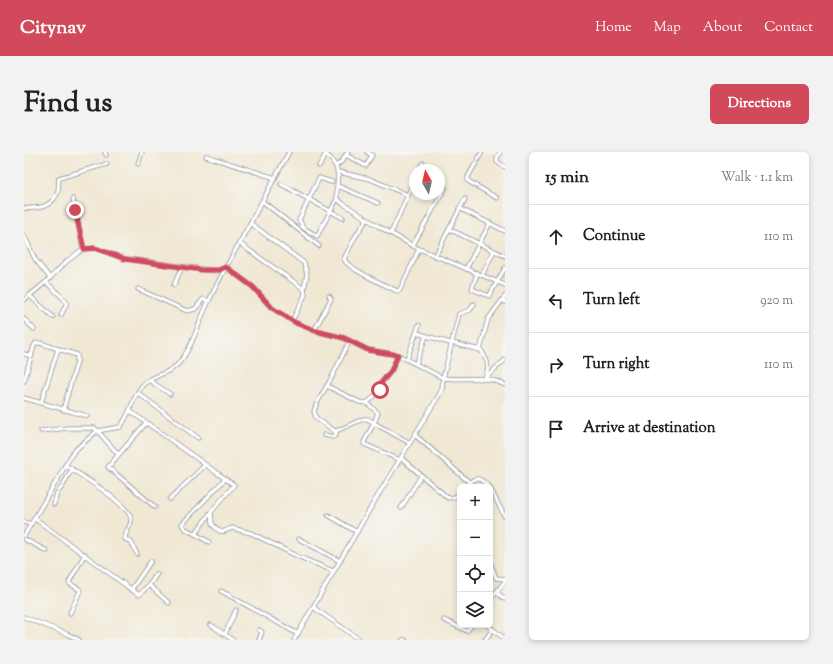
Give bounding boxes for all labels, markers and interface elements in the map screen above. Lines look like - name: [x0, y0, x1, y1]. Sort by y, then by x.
- text: Citynav: [20, 15, 86, 42]
- text: Home: [595, 18, 632, 38]
- text: Map: [654, 18, 681, 38]
- text: About: [703, 18, 742, 38]
- text: Contact: [764, 18, 813, 38]
- text: Find us: [24, 84, 112, 124]
- button: Directions: [710, 84, 809, 124]
- north arrow: [409, 164, 445, 200]
- text: 15 min: [545, 166, 589, 190]
- text: Walk · 1.1 km: [721, 169, 793, 187]
- route end: [66, 201, 84, 219]
- icon: ahead: [545, 226, 567, 248]
- text: Continue: [583, 226, 645, 247]
- text: 110 m: [764, 228, 793, 246]
- icon: left: [545, 290, 567, 312]
- text: Turn left: [583, 290, 640, 311]
- text: 920 m: [760, 292, 793, 310]
- icon: right: [545, 354, 567, 376]
- text: Turn right: [583, 354, 649, 375]
- text: 110 m: [764, 356, 793, 374]
- route start: [371, 381, 389, 399]
- icon: arrive: [545, 418, 567, 440]
- text: Arrive at destination: [583, 418, 716, 439]
- map controls: [457, 484, 493, 628]
- button: +: [457, 484, 493, 520]
- button: −: [457, 520, 493, 556]
- button: locate: [457, 556, 493, 592]
- button: layers: [457, 592, 493, 628]

